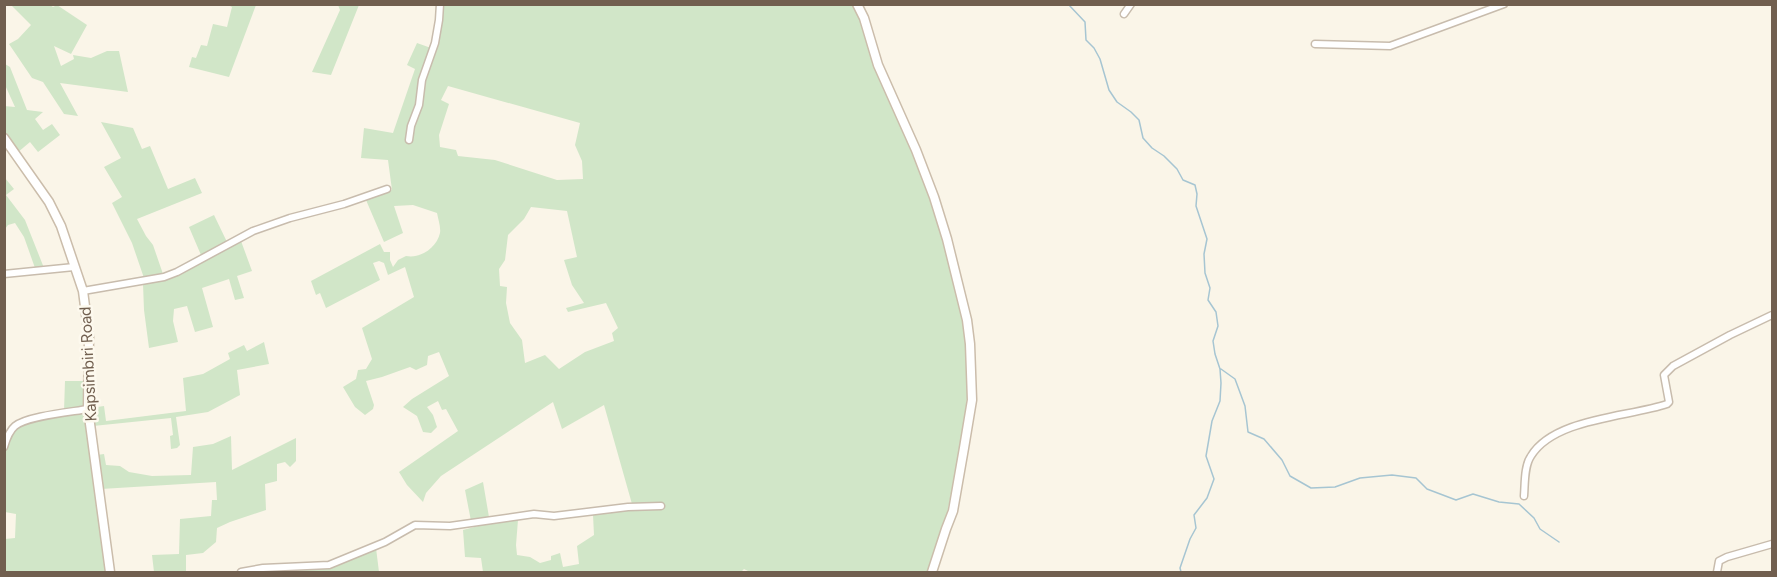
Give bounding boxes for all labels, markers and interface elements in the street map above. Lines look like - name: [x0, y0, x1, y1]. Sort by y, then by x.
- street label: Kapsimbiri Road: [76, 306, 100, 422]

